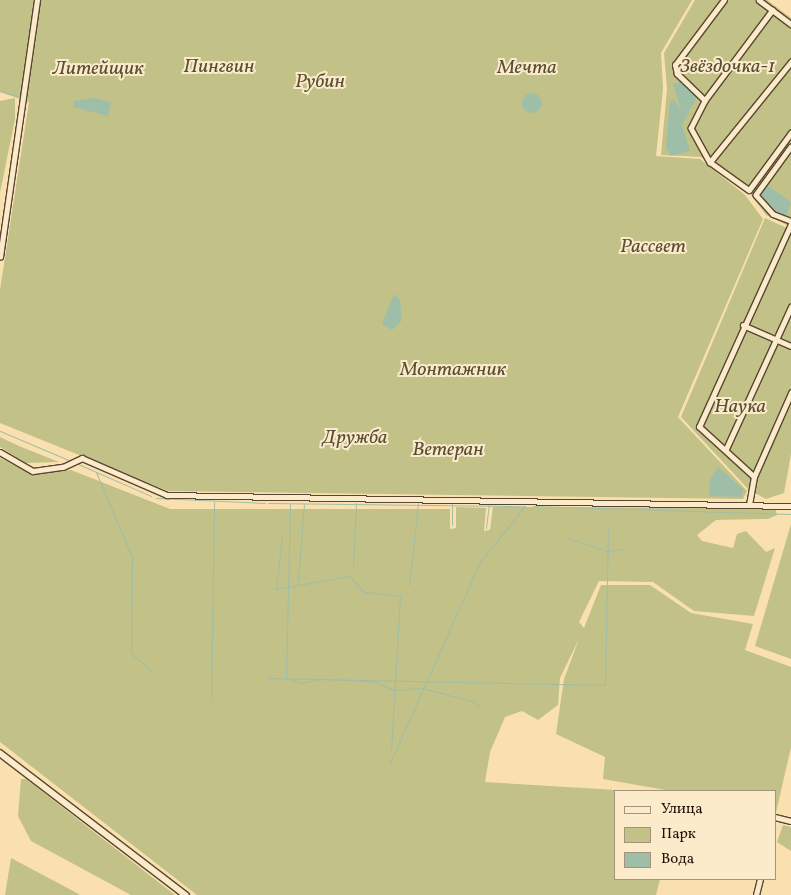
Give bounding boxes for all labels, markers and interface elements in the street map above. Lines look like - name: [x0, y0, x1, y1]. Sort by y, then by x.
- park label: Пингвин: [184, 55, 254, 79]
- park label: Звёздочка-1: [681, 55, 775, 79]
- park label: Мечта: [497, 56, 557, 80]
- park label: Литейщик: [53, 57, 143, 81]
- park label: Рубин: [295, 70, 345, 94]
- park label: Рассвет: [620, 235, 686, 259]
- park label: Монтажник: [400, 358, 506, 382]
- park label: Наука: [714, 395, 766, 419]
- park label: Дружба: [322, 426, 388, 450]
- park label: Ветеран: [412, 438, 484, 462]
- legend: [614, 790, 776, 880]
- text: Улица: [661, 799, 703, 820]
- text: Парк: [661, 824, 696, 845]
- text: Вода: [661, 849, 694, 870]

